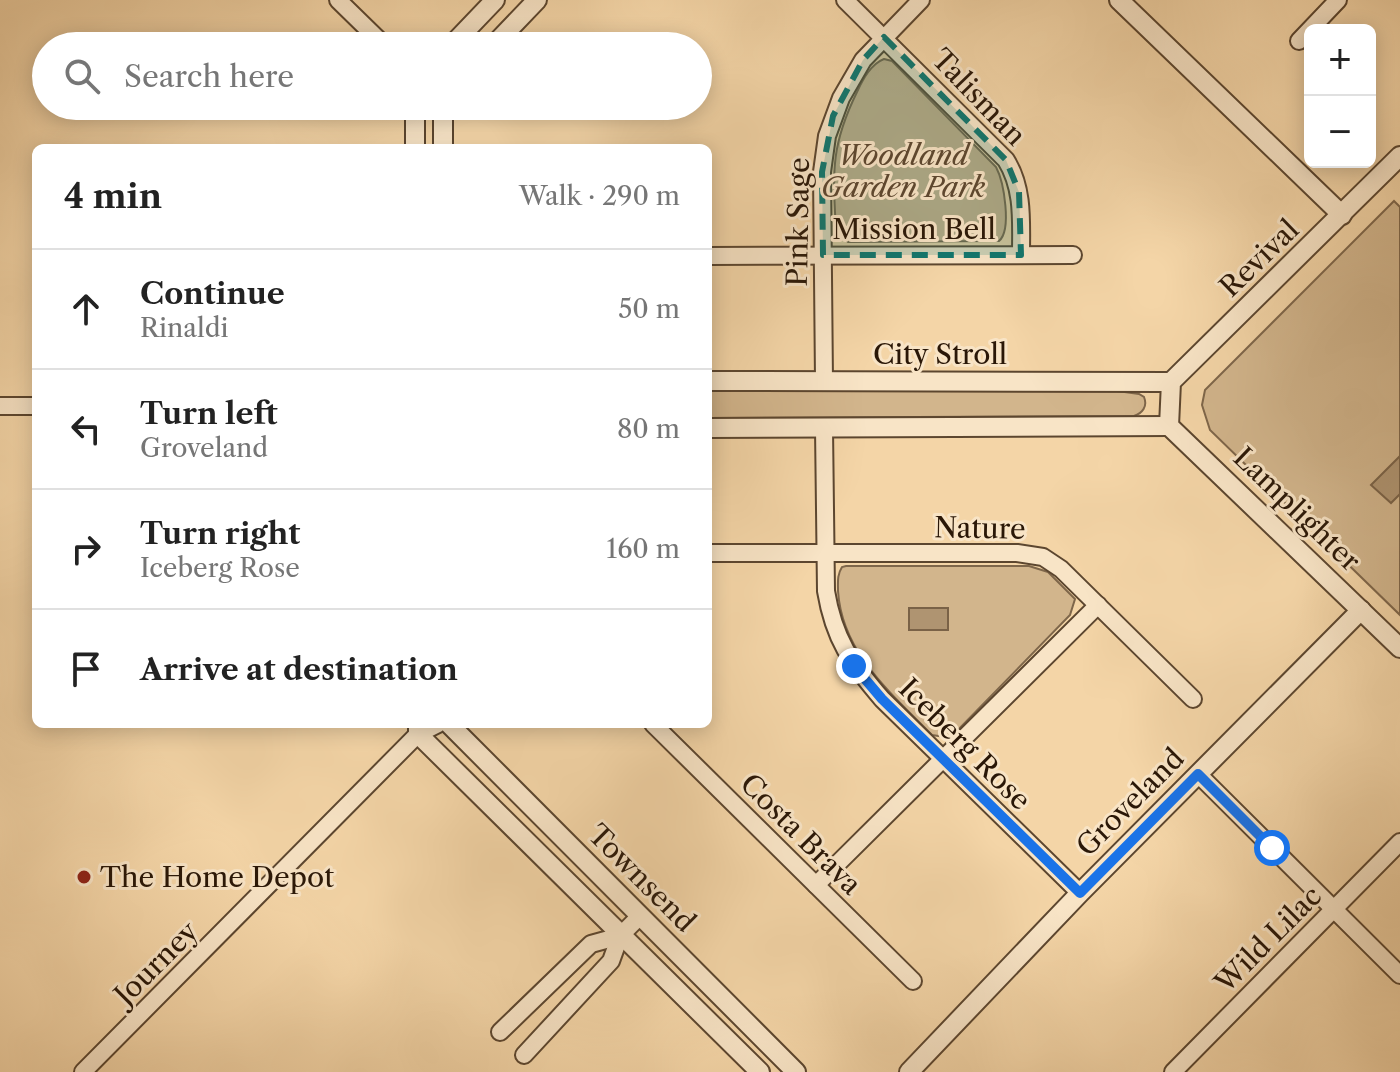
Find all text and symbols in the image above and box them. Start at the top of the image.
map controls [1304,24,1376,168]
button: + [1304,24,1376,96]
search box [32,32,712,120]
street label: Talisman [925,42,1033,152]
icon: search [60,54,104,98]
text: Search here [124,58,294,95]
button: − [1304,96,1376,168]
park label: Woodland Garden Park [821,138,986,204]
street label: Pink Sage [780,157,816,287]
text: 4 min [64,175,162,217]
text: Walk · 290 m [519,180,680,212]
street label: Mission Bell [832,212,996,246]
street label: Revival [1213,212,1305,304]
text: Continue [140,275,285,312]
icon: ahead [64,287,108,331]
text: 50 m [618,293,680,325]
text: Rinaldi [140,312,228,344]
street label: City Stroll [873,337,1007,371]
text: Turn left [140,395,277,432]
icon: left [64,407,108,451]
text: 80 m [617,413,680,445]
text: Groveland [140,432,268,464]
street label: Lamplighter [1227,440,1368,578]
street label: Nature [934,510,1026,546]
text: Turn right [140,515,300,552]
icon: right [64,527,108,571]
text: 160 m [606,533,680,565]
text: Iceberg Rose [140,552,300,584]
icon: arrive [64,647,108,691]
route end [836,648,872,684]
text: Arrive at destination [140,651,458,688]
street label: Iceberg Rose [892,671,1038,817]
street label: Groveland [1069,741,1191,863]
street label: Costa Brava [734,767,869,902]
street label: Townsend [581,817,703,939]
route start [1254,830,1290,866]
place label: The Home Depot [100,860,334,894]
marker: The Home Depot [75,868,93,886]
street label: Wild Lilac [1207,879,1328,1000]
street label: Journey [104,914,205,1015]

